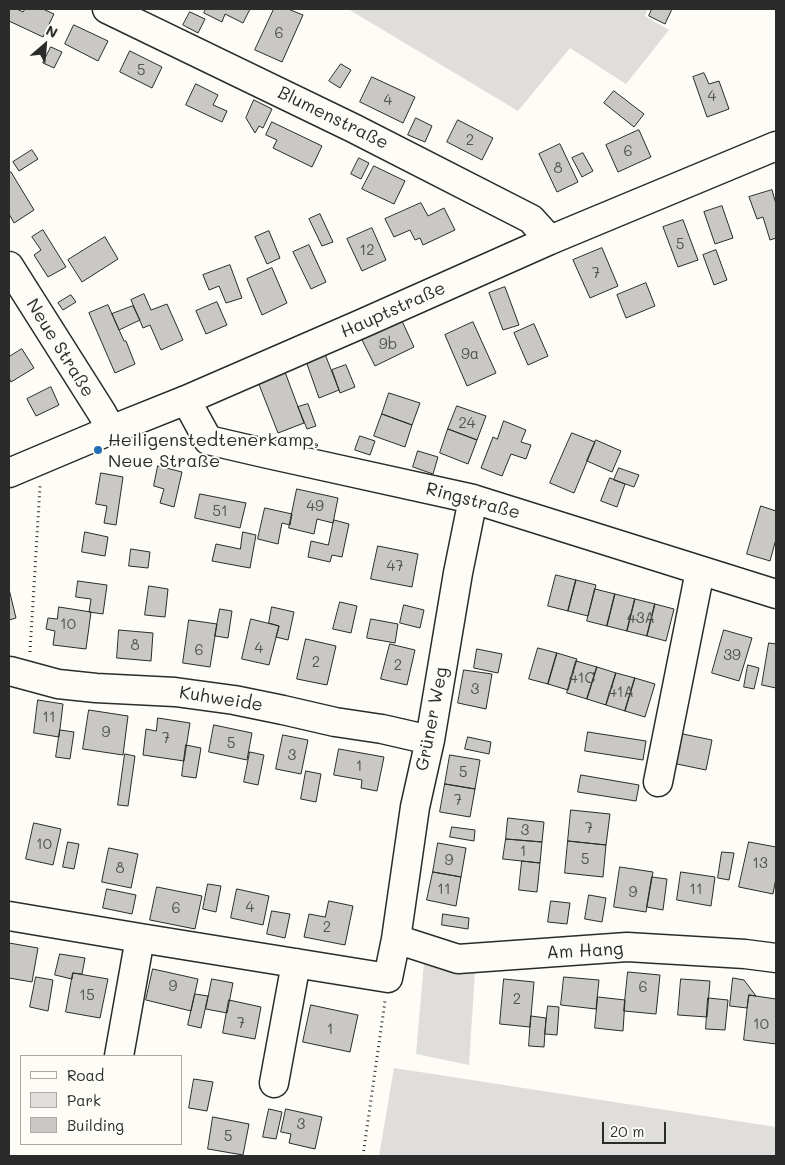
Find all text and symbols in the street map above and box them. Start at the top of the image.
north arrow [20,20,70,70]
text: N [43,20,61,42]
house number: 6 [274,24,284,42]
house number: 5 [137,61,145,79]
street label: Blumenstraße [274,82,392,154]
house number: 4 [708,87,716,105]
house number: 4 [384,91,392,109]
house number: 2 [466,131,474,149]
house number: 6 [623,142,633,160]
house number: 8 [553,159,563,177]
house number: 5 [676,235,684,253]
house number: 12 [359,241,375,259]
house number: 7 [592,264,600,282]
street label: Hauptstraße [337,277,449,343]
street label: Neue Straße [21,295,99,401]
house number: 9b [379,335,397,353]
house number: 9a [461,345,479,363]
house number: 24 [458,414,476,432]
place label: Heiligenstedtenerkamp, Neue Straße [108,429,319,472]
marker: Heiligenstedtenerkamp, Neue Straße [92,444,104,456]
street label: Ringstraße [423,478,523,524]
house number: 49 [306,497,324,515]
house number: 51 [212,502,228,520]
house number: 47 [386,557,404,575]
house number: 43A [627,609,655,627]
house number: 10 [60,615,76,633]
house number: 8 [130,636,140,654]
house number: 4 [255,639,263,657]
house number: 6 [194,641,204,659]
house number: 39 [723,646,741,664]
house number: 2 [312,653,320,671]
house number: 2 [394,656,402,674]
street label: Grüner Weg [411,665,453,773]
house number: 41C [569,669,595,687]
house number: 3 [471,680,479,698]
street label: Kuhweide [178,682,264,716]
house number: 41A [608,683,634,701]
house number: 11 [42,708,56,726]
house number: 9 [102,723,110,741]
house number: 7 [162,729,170,747]
house number: 5 [227,734,235,752]
house number: 3 [288,746,296,764]
house number: 1 [356,757,362,775]
house number: 5 [459,763,467,781]
house number: 7 [454,791,462,809]
house number: 7 [585,819,593,837]
house number: 3 [521,821,529,839]
house number: 10 [36,835,52,853]
house number: 1 [520,842,526,860]
house number: 5 [581,850,589,868]
house number: 9 [445,851,453,869]
house number: 13 [752,854,768,872]
house number: 8 [115,859,125,877]
house number: 11 [437,880,451,898]
house number: 11 [689,880,703,898]
house number: 9 [629,883,637,901]
house number: 4 [246,898,254,916]
house number: 6 [171,899,181,917]
house number: 2 [323,918,331,936]
street label: Am Hang [546,938,624,964]
house number: 9 [169,977,177,995]
house number: 6 [638,978,648,996]
house number: 15 [79,986,95,1004]
house number: 2 [513,990,521,1008]
house number: 7 [237,1014,245,1032]
house number: 10 [753,1015,769,1033]
house number: 1 [327,1020,333,1038]
legend [20,1055,182,1145]
text: Road [67,1065,104,1085]
text: Park [67,1090,101,1110]
scale bar [605,1112,669,1144]
text: Building [67,1115,124,1135]
house number: 3 [297,1115,305,1133]
text: 20 m [610,1121,644,1141]
house number: 5 [224,1127,232,1145]

